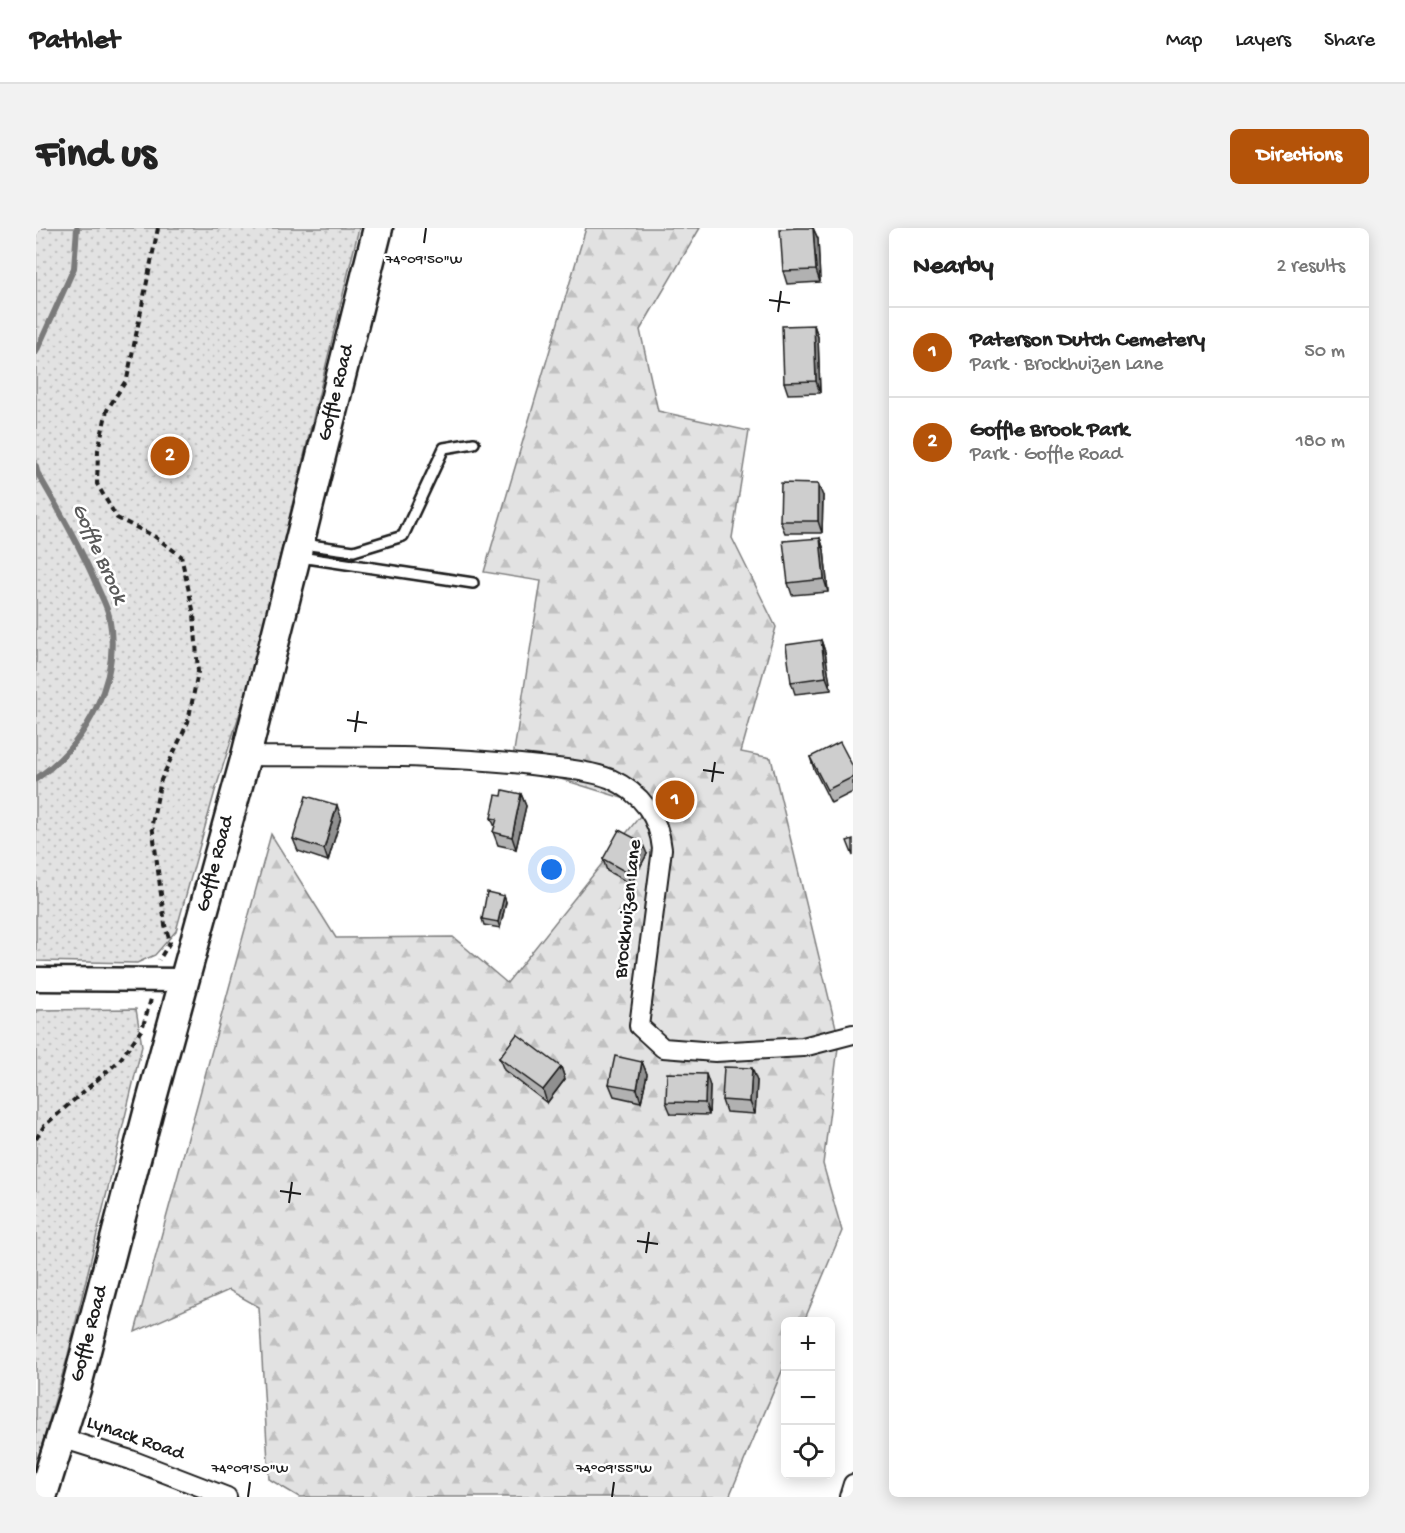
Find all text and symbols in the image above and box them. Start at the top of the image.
text: Pathlet [30,25,120,58]
text: Map [1166,29,1202,54]
text: Layers [1235,29,1291,54]
text: Share [1324,29,1375,54]
button: Directions [1230,129,1369,184]
text: Find us [36,132,156,181]
text: 74°09'50"W [385,251,463,269]
text: Nearby [913,252,994,283]
text: 2 results [1276,256,1345,279]
text: Paterson Dutch Cemetery [970,328,1205,354]
street label: Goffle Road [314,340,361,444]
text: 1 [928,341,937,364]
text: 50 m [1304,341,1345,364]
text: Park · Brockhuizen Lane [970,354,1163,377]
text: Goffle Brook Park [970,418,1129,444]
text: 2 [928,431,937,454]
text: 180 m [1296,431,1345,454]
pin: 2 [150,434,190,478]
text: Park · Goffle Road [970,444,1122,467]
water label: Goffle Brook [65,500,132,610]
pin: 1 [656,778,694,822]
street label: Goffle Road [192,811,240,914]
street label: Brockhuizen Lane [610,838,648,981]
your location [537,855,566,884]
street label: Goffle Road [66,1281,114,1384]
map controls [781,1317,835,1479]
button: + [781,1317,835,1371]
button: − [781,1371,835,1425]
street label: Lynack Road [83,1412,189,1467]
button: locate [781,1425,835,1479]
text: 74°09'50"W [211,1460,289,1478]
text: 74°09'55"W [575,1460,652,1478]

